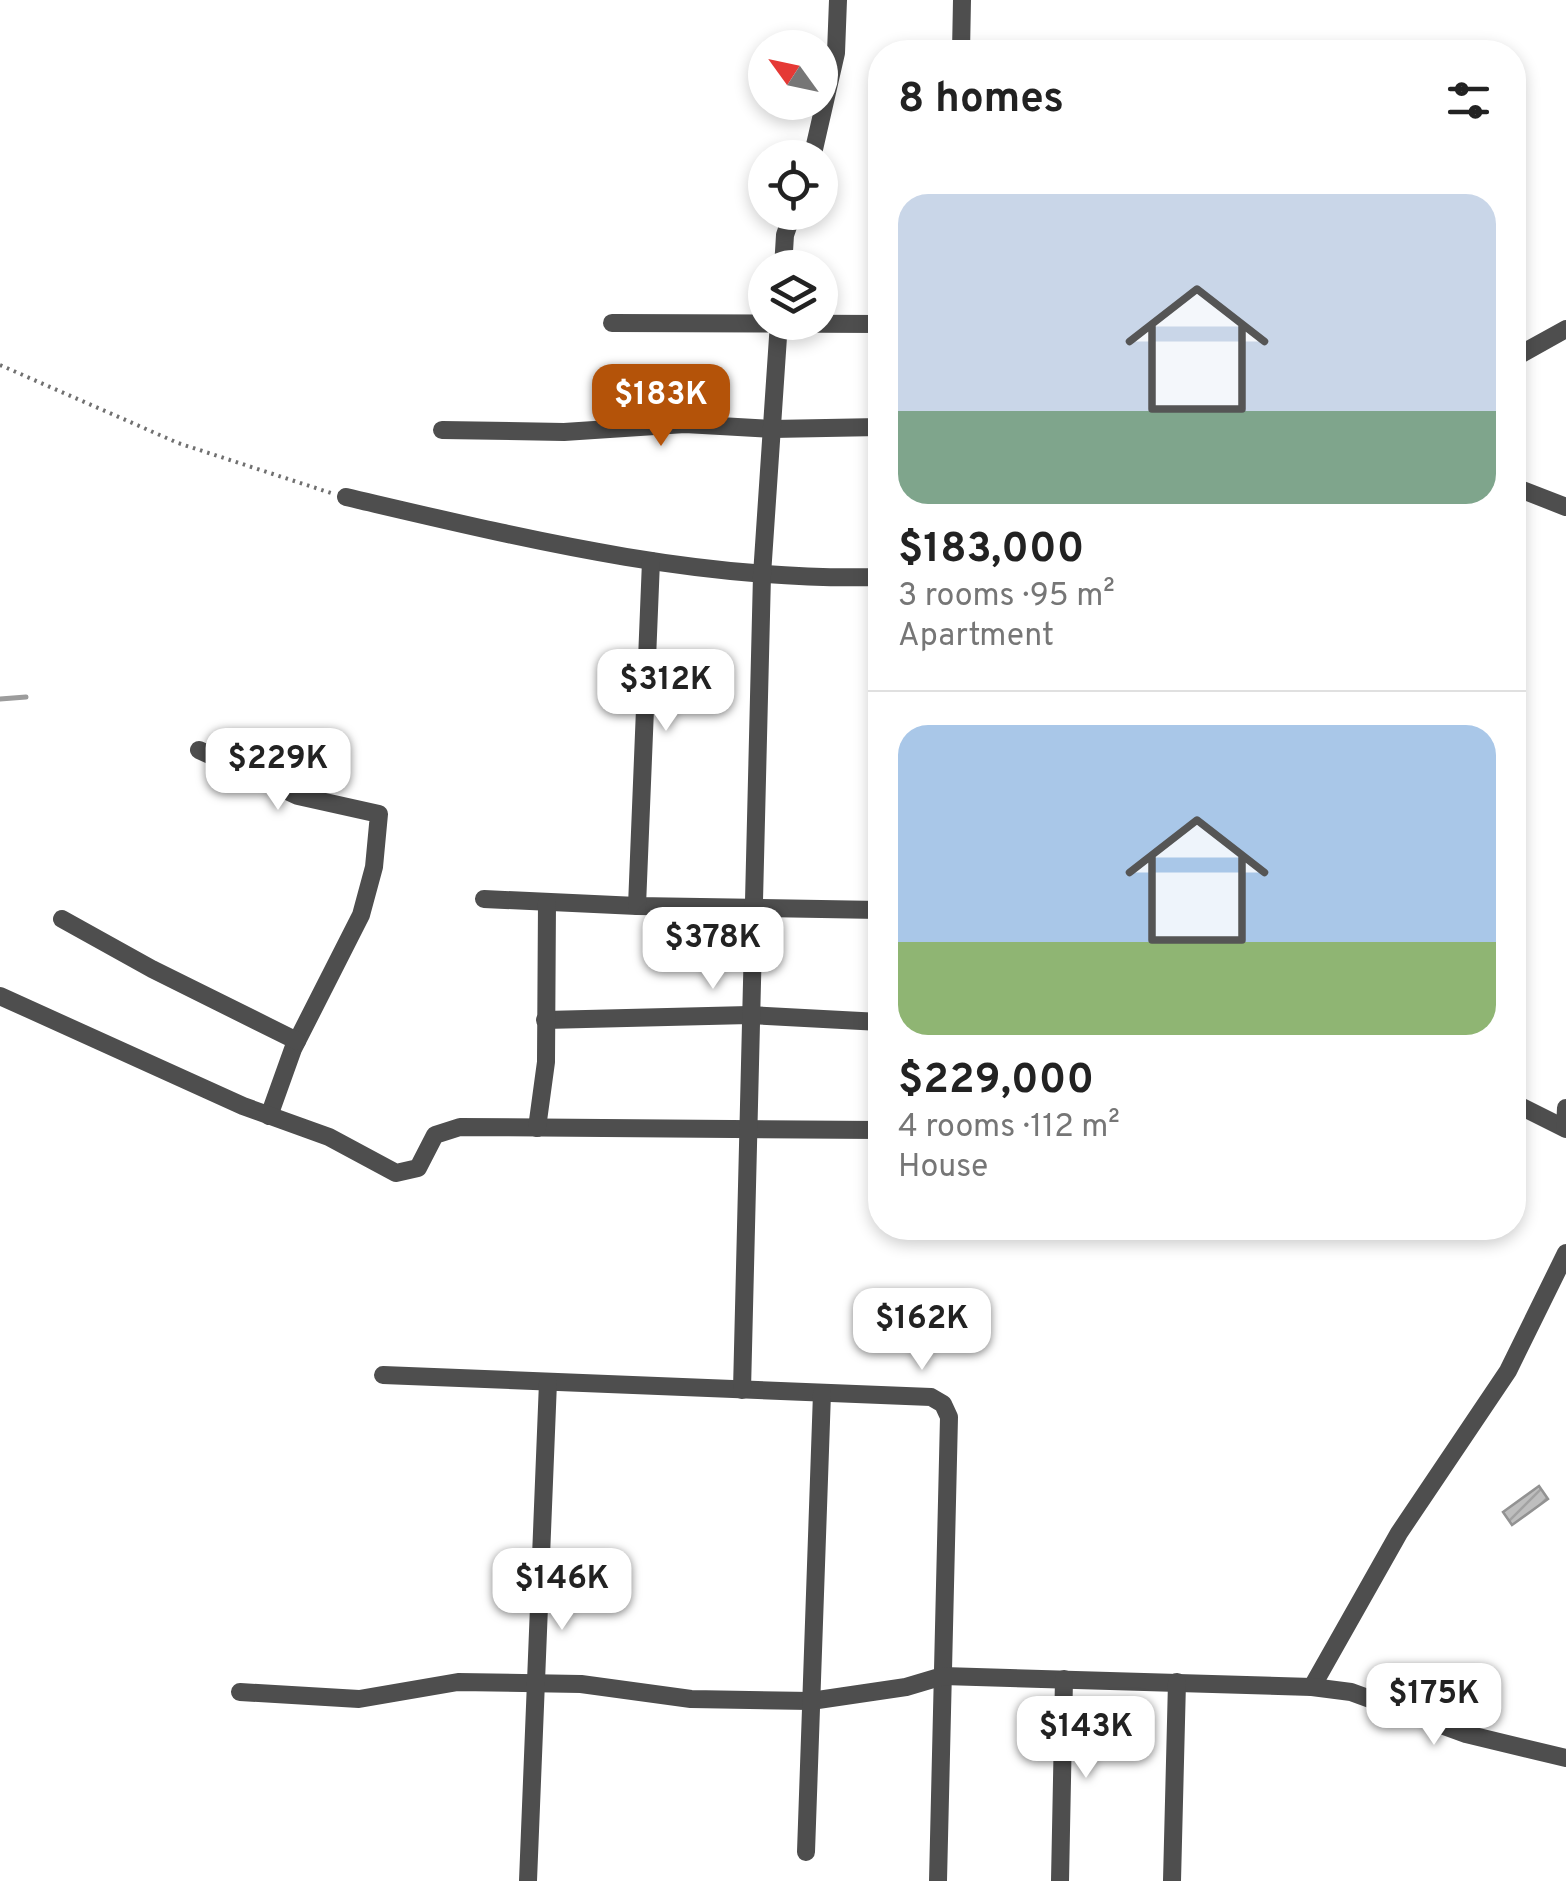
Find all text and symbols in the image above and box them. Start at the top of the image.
north arrow [748,30,838,120]
map controls [748,30,838,340]
icon: filters [1441,73,1496,128]
text: 8 homes [898,74,1064,127]
button: locate [748,140,838,230]
button: layers [748,250,838,340]
icon: home [1107,259,1287,439]
pin: $183K [591,364,731,449]
text: $183K [614,376,708,416]
text: $183,000 [898,524,1084,577]
text: 3 rooms · 95 m² [898,577,1115,617]
text: Apartment [898,617,1054,657]
pin: $312K [596,649,736,734]
text: $312K [619,661,713,701]
pin: $229K [208,728,348,813]
text: $229K [228,740,328,780]
icon: home [1107,790,1287,970]
pin: $378K [643,907,783,992]
text: $378K [665,919,761,959]
text: $229,000 [898,1055,1094,1108]
text: 4 rooms · 112 m² [898,1108,1120,1148]
text: House [898,1148,988,1188]
pin: $162K [852,1288,992,1373]
text: $162K [875,1300,969,1340]
pin: $146K [492,1548,632,1633]
text: $146K [514,1560,610,1600]
pin: $175K [1364,1663,1504,1748]
text: $175K [1388,1675,1480,1715]
pin: $143K [1016,1696,1156,1781]
text: $143K [1039,1708,1133,1748]

